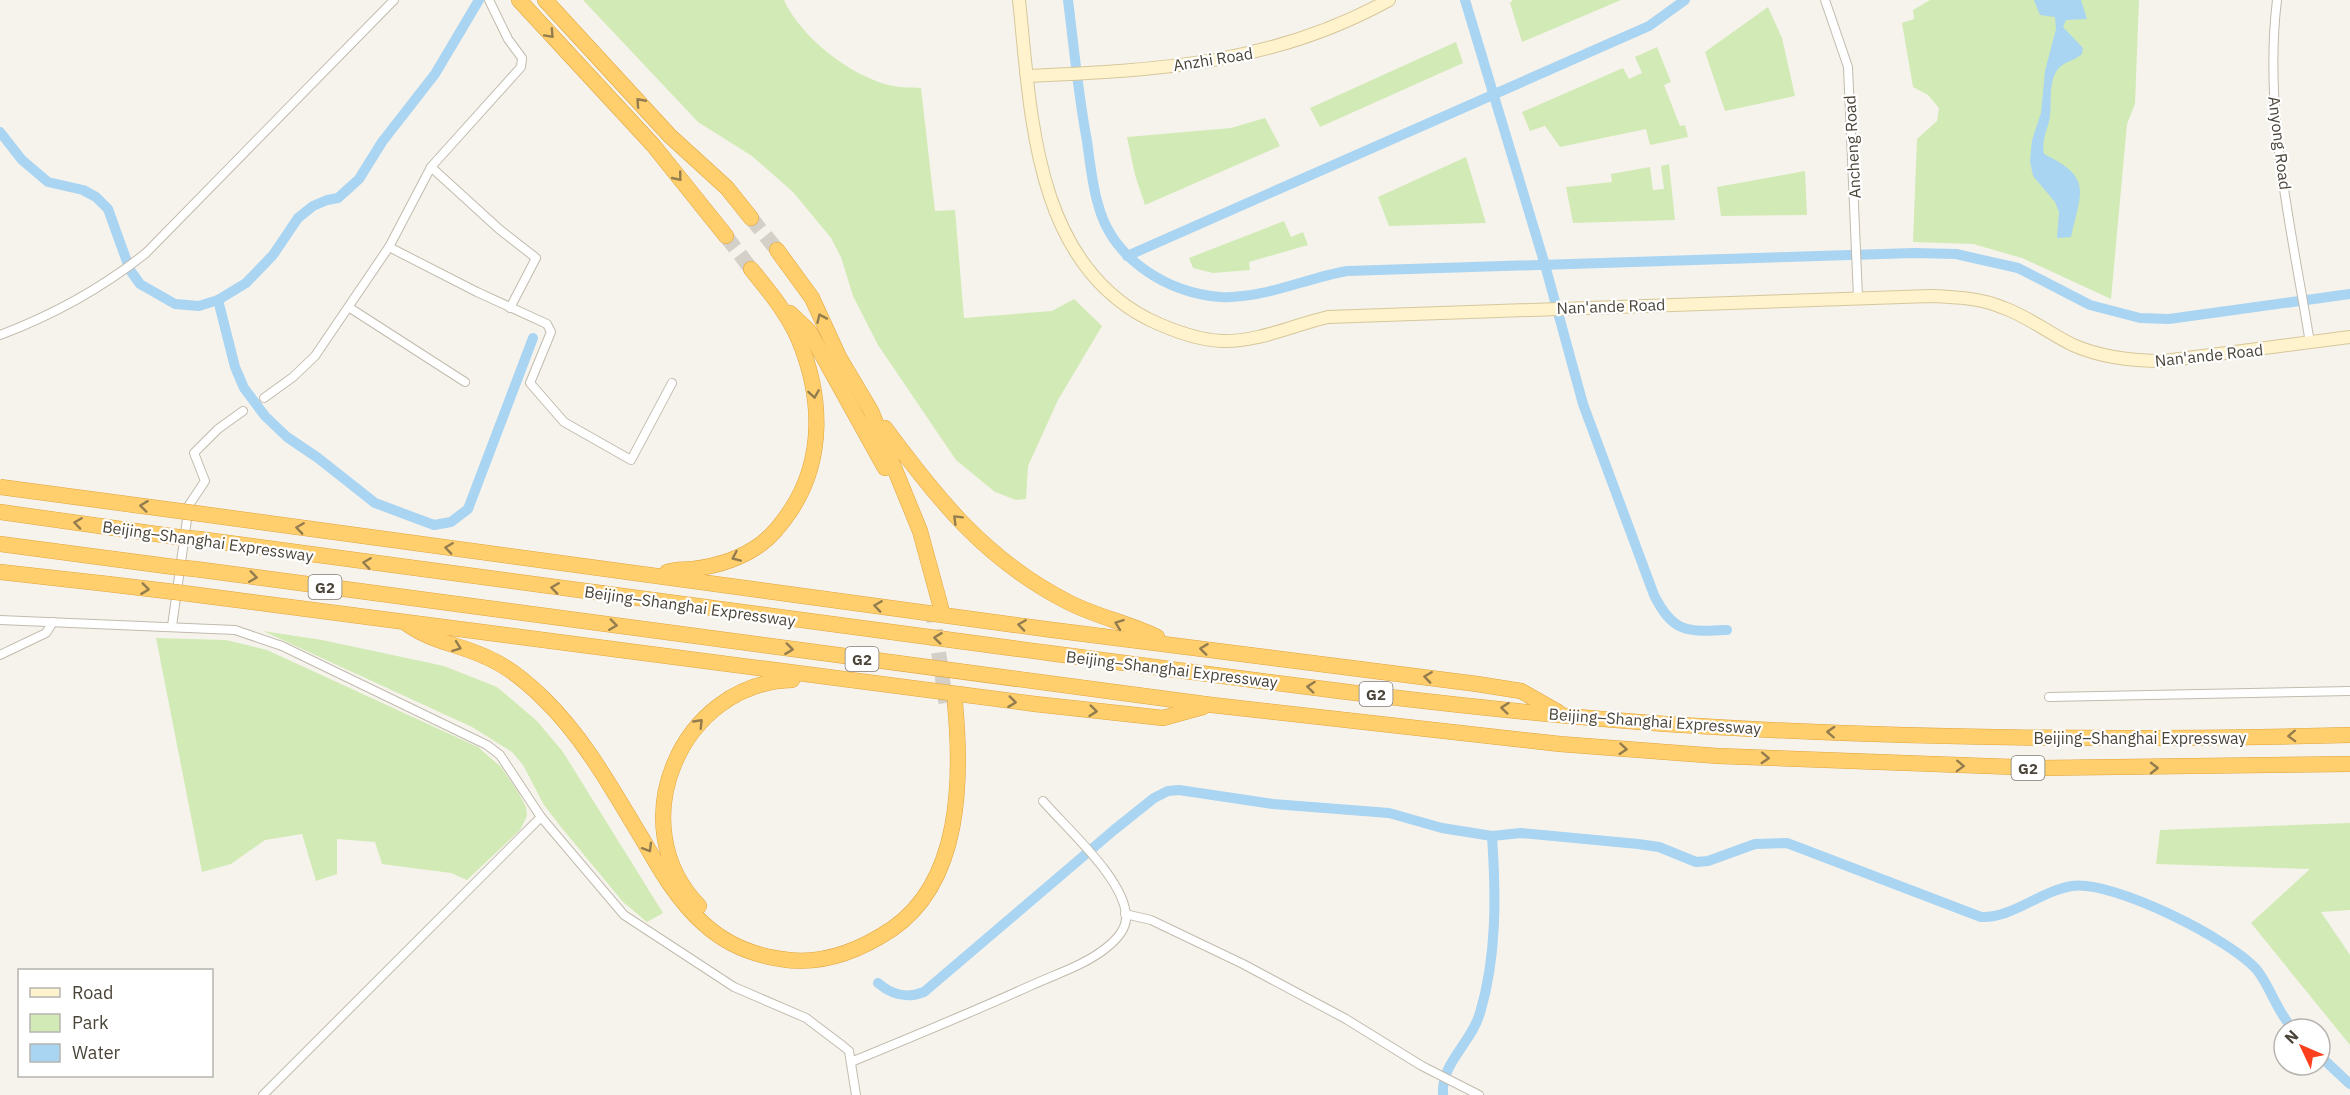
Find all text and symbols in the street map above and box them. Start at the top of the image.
one-way arrow [543,27,554,37]
street label: Anzhi Road [1172,43,1254,75]
street label: Ancheng Road [1839,95,1865,199]
street label: Anyong Road [2264,95,2296,191]
one-way arrow [636,98,647,109]
one-way arrow [671,170,682,181]
street label: Nan'ande Road [1556,294,1666,318]
one-way arrow [816,313,828,324]
street label: Nan'ande Road [2154,339,2264,371]
one-way arrow [808,389,820,398]
one-way arrow [140,501,149,513]
one-way arrow [953,515,964,526]
street label: Beijing–Shanghai Expressway [101,516,315,566]
one-way arrow [74,517,83,530]
one-way arrow [295,522,304,534]
one-way arrow [444,543,453,555]
one-way arrow [732,549,743,561]
one-way arrow [363,557,372,569]
one-way arrow [248,571,257,583]
road number: G2 [308,575,342,599]
street label: Beijing–Shanghai Expressway [583,581,797,631]
one-way arrow [141,582,150,595]
one-way arrow [551,582,560,594]
one-way arrow [874,600,883,613]
one-way arrow [1114,618,1125,631]
one-way arrow [609,619,618,631]
one-way arrow [1017,620,1026,632]
one-way arrow [933,633,942,645]
one-way arrow [451,639,462,652]
one-way arrow [784,642,793,655]
one-way arrow [1200,643,1209,656]
street label: Beijing–Shanghai Expressway [1065,646,1279,692]
road number: G2 [846,647,878,671]
one-way arrow [1424,671,1433,684]
one-way arrow [1307,681,1316,693]
road number: G2 [1360,682,1392,706]
one-way arrow [1008,695,1017,708]
one-way arrow [1501,702,1510,715]
one-way arrow [1089,704,1098,717]
street label: Beijing–Shanghai Expressway [1548,704,1762,738]
one-way arrow [691,719,702,730]
one-way arrow [1826,726,1835,739]
street label: Beijing–Shanghai Expressway [2034,728,2246,748]
one-way arrow [2287,730,2296,742]
one-way arrow [1619,742,1628,755]
one-way arrow [1760,752,1769,765]
road number: G2 [2012,756,2044,780]
one-way arrow [1955,760,1964,772]
one-way arrow [2150,762,2159,774]
one-way arrow [640,842,652,853]
legend [18,969,213,1077]
text: Road [72,981,113,1004]
text: Park [72,1011,109,1034]
north arrow [2272,1017,2332,1077]
text: N [2280,1025,2302,1048]
text: Water [72,1041,121,1064]

